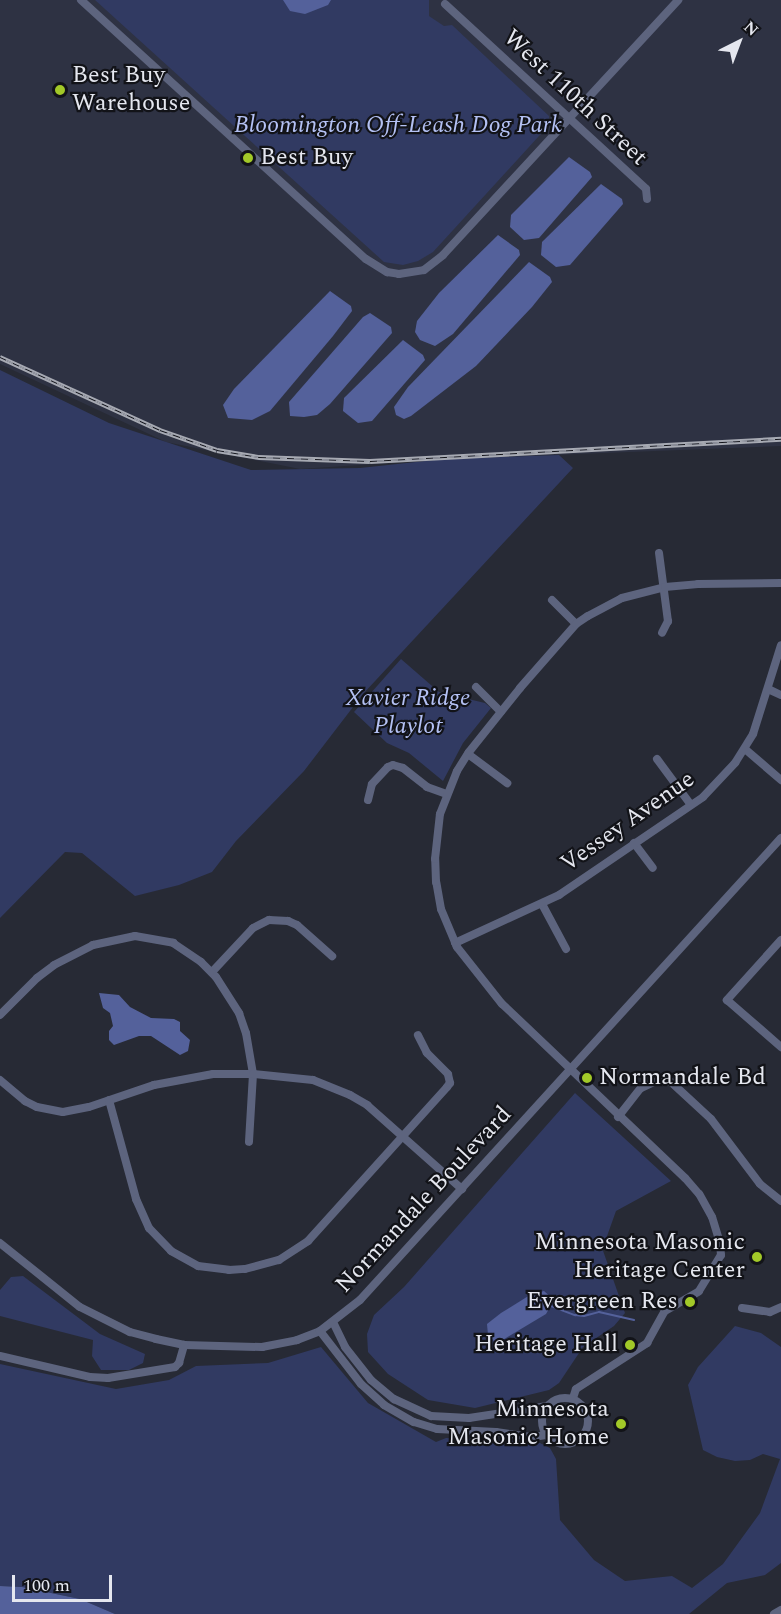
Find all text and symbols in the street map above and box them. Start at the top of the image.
north arrow [709,12,769,72]
text: N [738,15,764,42]
street label: West 110th Street [497,24,653,172]
place label: Best Buy Warehouse [72,62,190,118]
marker: Best Buy Warehouse [53,83,67,97]
park label: Bloomington Off-Leash Dog Park [234,112,562,140]
place label: Best Buy [260,144,353,172]
marker: Best Buy [241,151,255,165]
park label: Xavier Ridge Playlot [346,685,470,741]
street label: Vessey Avenue [555,765,701,879]
place label: Normandale Bd [599,1064,766,1092]
marker: Normandale Bd [580,1071,594,1085]
street label: Normandale Boulevard [330,1101,518,1299]
place label: Minnesota Masonic Heritage Center [534,1229,745,1285]
marker: Minnesota Masonic Heritage Center [750,1250,764,1264]
place label: Evergreen Res [526,1288,678,1316]
marker: Evergreen Res [683,1295,697,1309]
place label: Heritage Hall [474,1331,618,1359]
marker: Heritage Hall [623,1338,637,1352]
place label: Minnesota Masonic Home [447,1396,609,1452]
marker: Minnesota Masonic Home [614,1417,628,1431]
scale bar [15,1563,116,1601]
text: 100 m [23,1572,70,1599]

